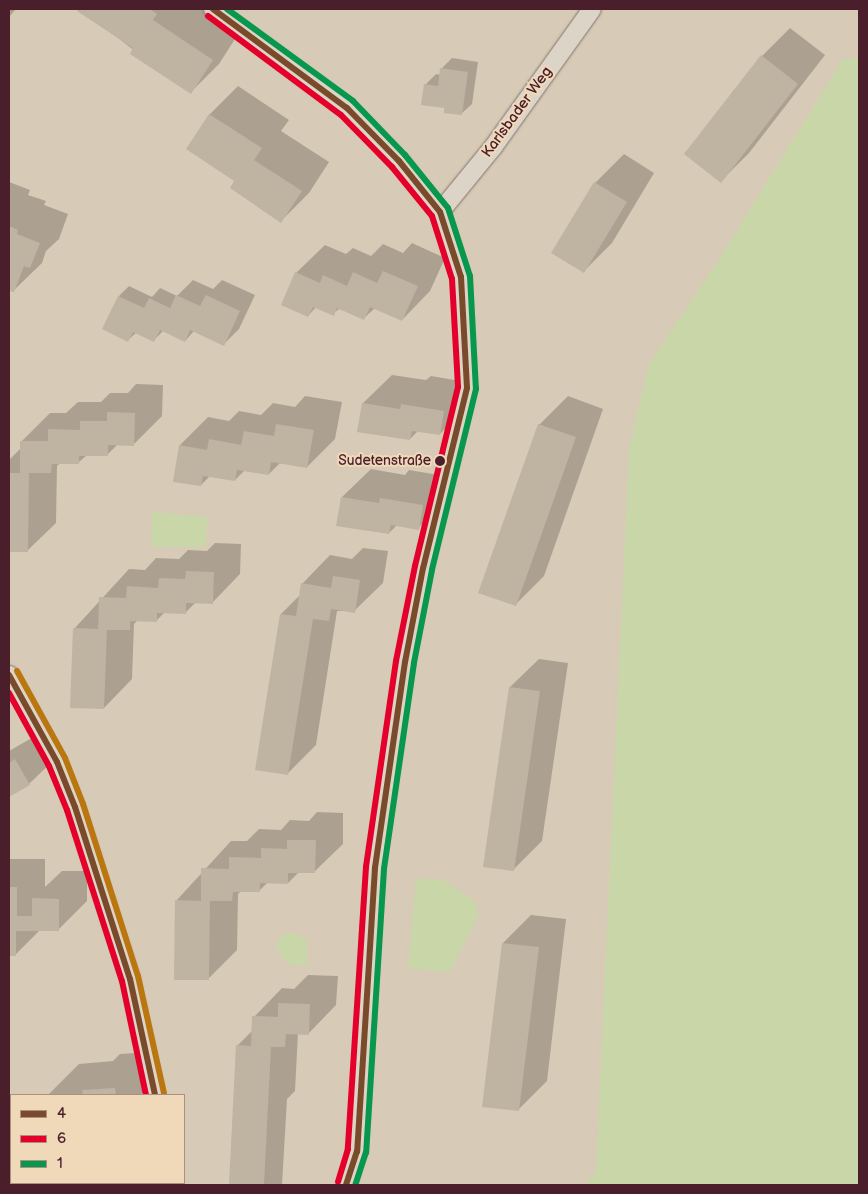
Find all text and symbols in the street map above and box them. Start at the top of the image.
street label: Karlsbader Weg [478,63,556,161]
place label: Sudetenstraße [338,453,431,469]
marker: Sudetenstraße [435,456,445,466]
legend [10,1094,185,1184]
text: 4 [57,1104,66,1123]
text: 6 [57,1129,66,1148]
text: 1 [57,1154,63,1173]

